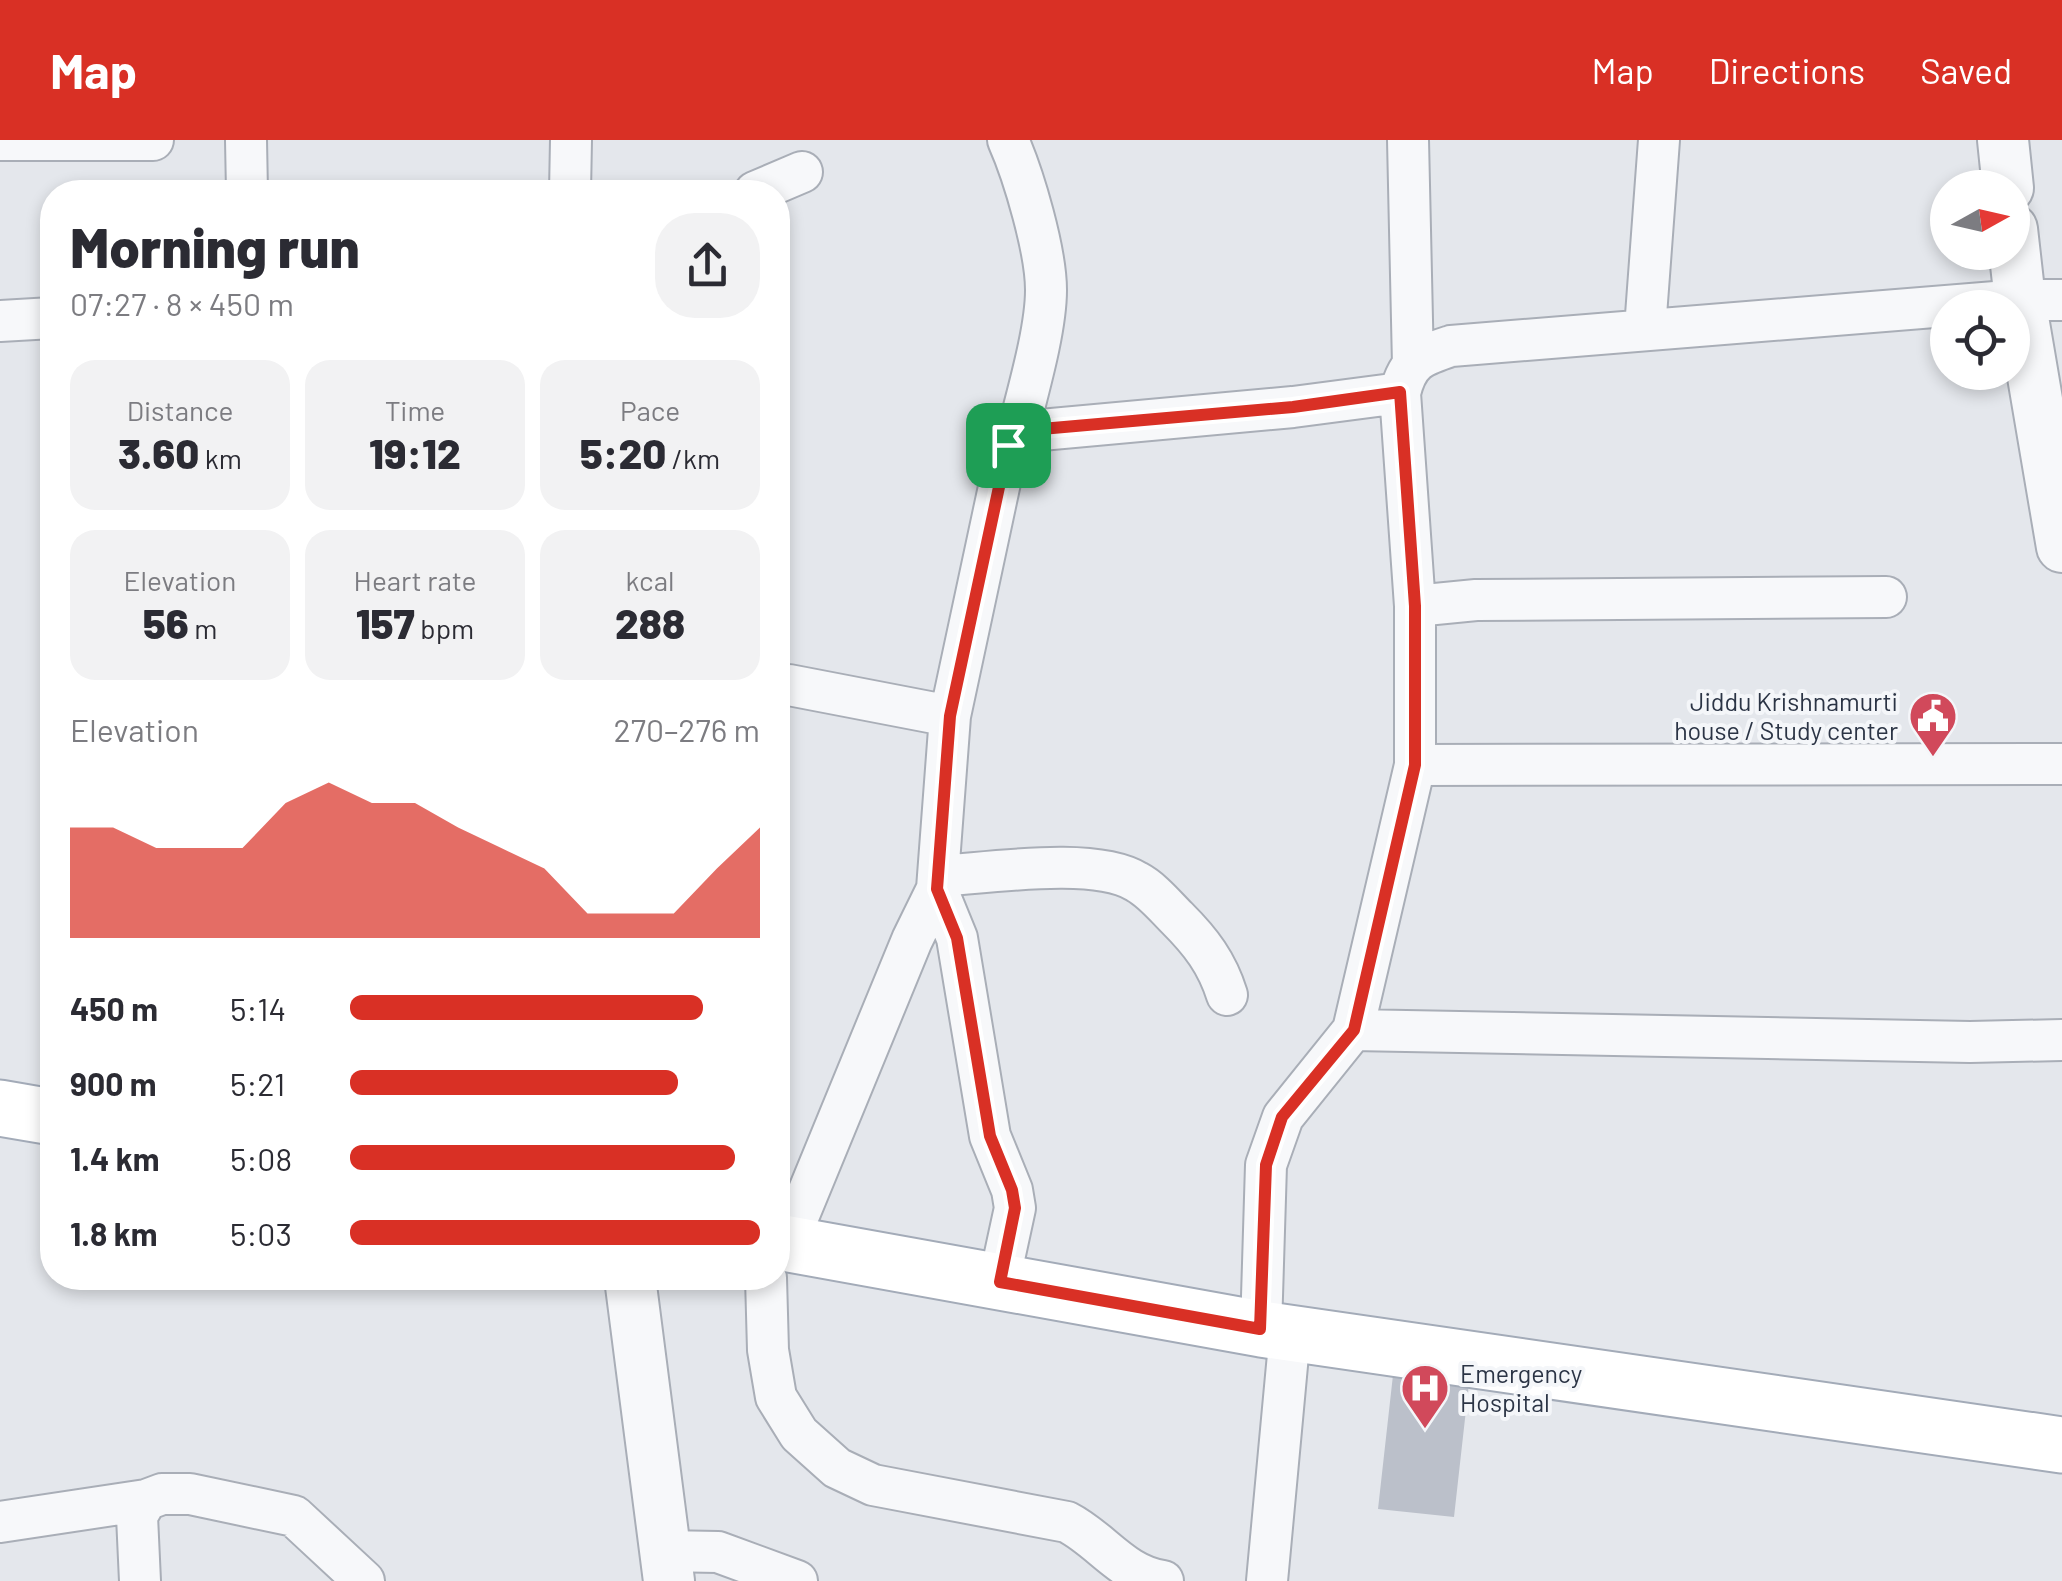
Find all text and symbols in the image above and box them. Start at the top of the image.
text: Map [50,41,137,99]
text: Map [1592,49,1654,91]
text: Directions [1709,49,1865,91]
text: Saved [1920,49,2012,91]
north arrow [1930,170,2030,270]
map controls [1930,170,2030,390]
text: Morning run [70,213,360,279]
button: share [655,213,760,318]
text: 07:27 · 8 × 450 m [70,284,294,322]
button: locate [1930,290,2030,390]
text: Distance [127,393,233,427]
text: Time [385,393,445,427]
text: Pace [620,393,680,427]
pin [966,403,1051,488]
icon: arrive [981,418,1036,473]
text: 3.60 [118,427,199,477]
text: 19:12 [369,427,461,477]
text: 5:20 [580,427,666,477]
text: km [199,441,242,475]
text: /km [666,441,720,475]
text: Elevation [124,563,236,597]
text: Heart rate [354,563,476,597]
text: kcal [626,563,674,597]
text: 56 [143,597,189,647]
text: 157 [356,597,415,647]
text: 288 [615,597,685,647]
text: m [189,611,217,645]
text: bpm [415,611,474,645]
place label: Jiddu Krishnamurti house / Study center [1674,686,1898,745]
public building icon: Jiddu Krishnamurti house / Study center [1907,690,1959,758]
text: Elevation [70,710,199,748]
text: 270–276 m [614,710,760,748]
text: 450 m [70,989,158,1027]
text: 5:14 [230,989,286,1027]
text: 900 m [70,1064,157,1102]
text: 5:21 [230,1064,285,1102]
text: 1.4 km [70,1139,160,1177]
text: 5:08 [230,1139,292,1177]
text: 1.8 km [70,1214,157,1252]
text: 5:03 [230,1214,292,1252]
place label: Emergency Hospital [1460,1358,1582,1417]
hospital icon: Emergency Hospital [1399,1362,1451,1430]

